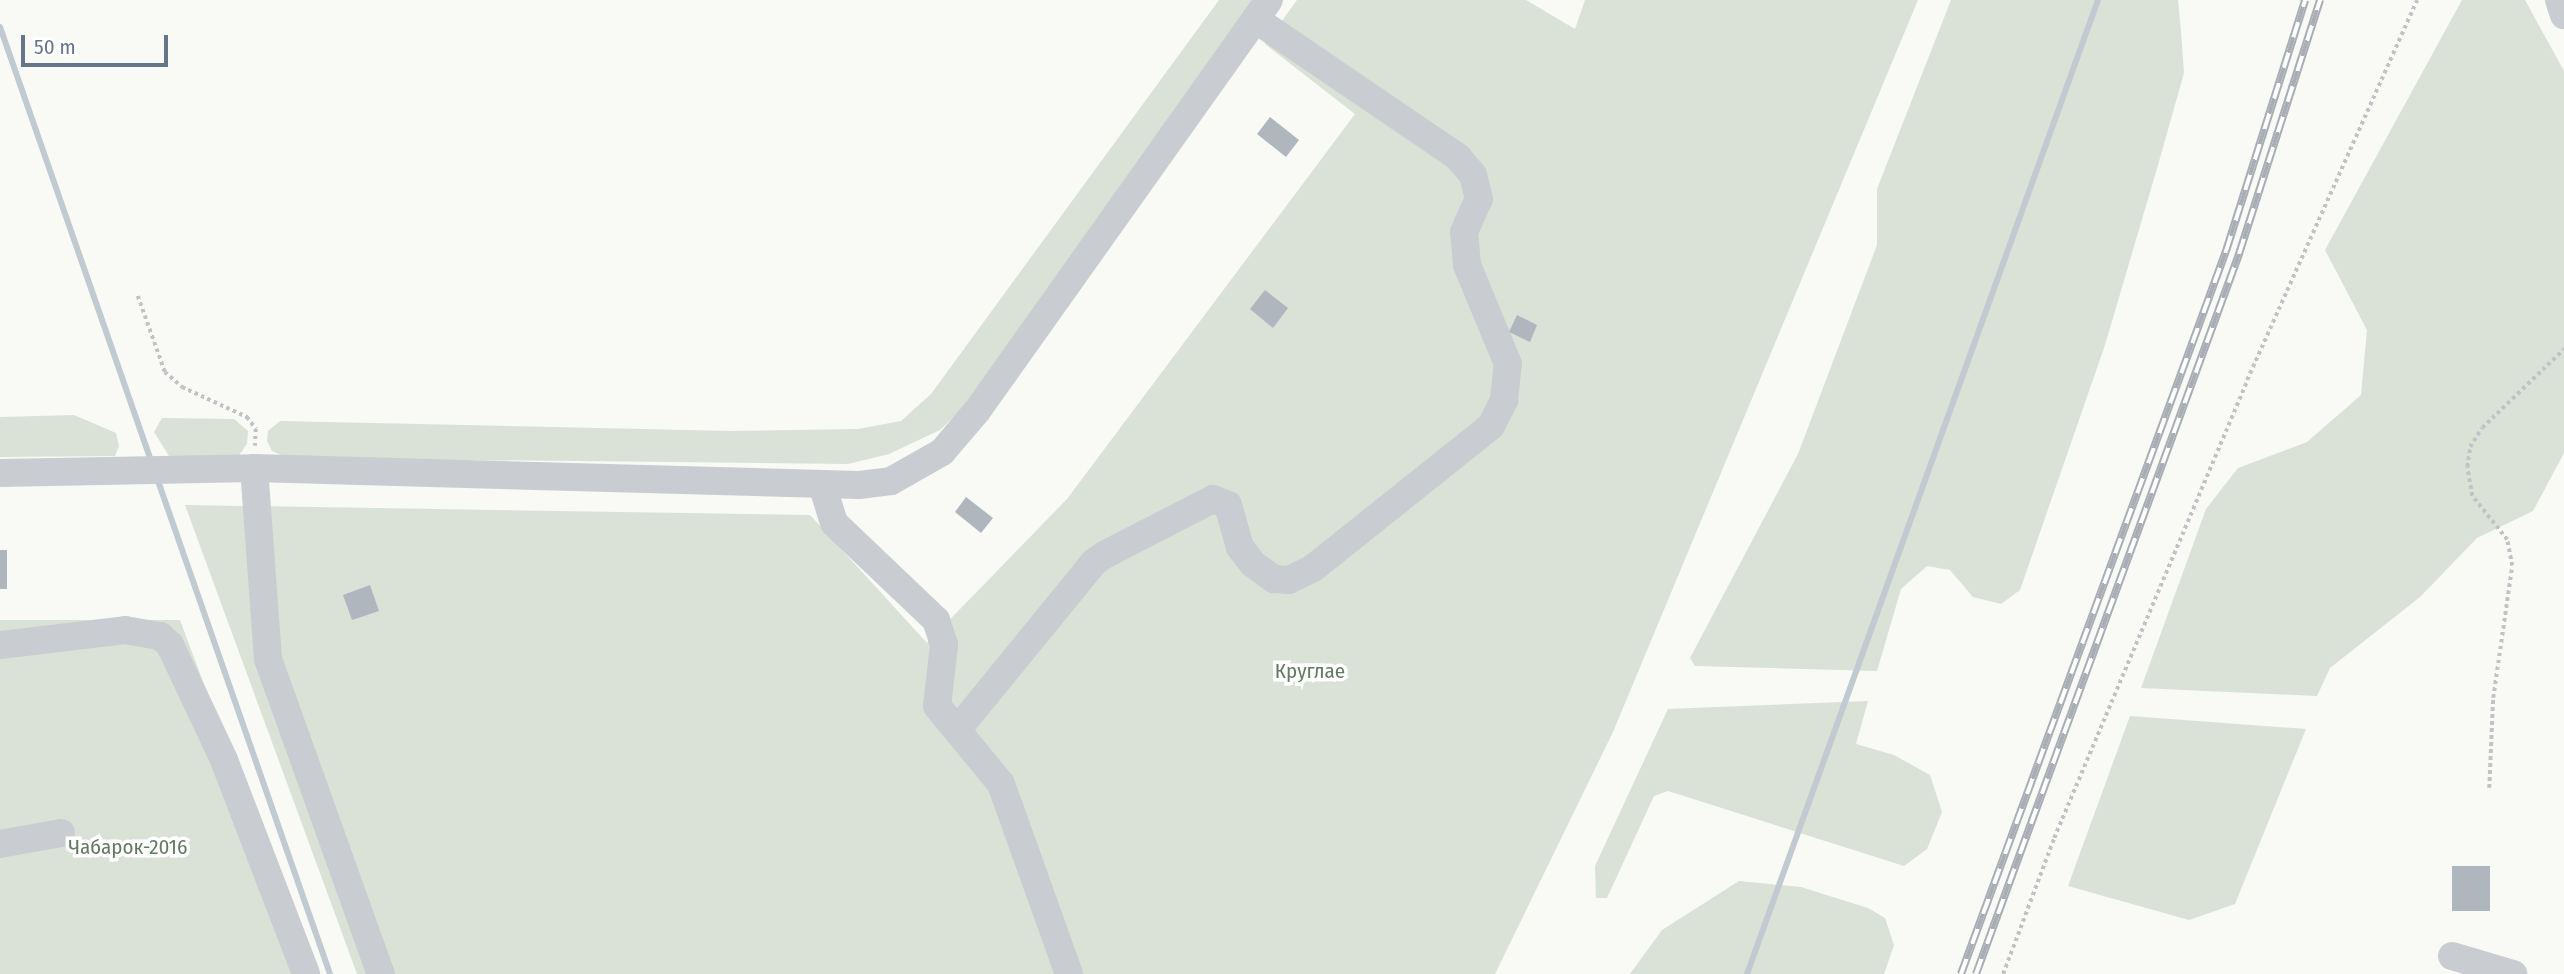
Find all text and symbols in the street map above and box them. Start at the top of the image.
scale bar [24,21,172,65]
text: 50 m [34,34,76,60]
park label: Круглае [1275,658,1345,684]
park label: Чабарок-2016 [69,834,187,860]

